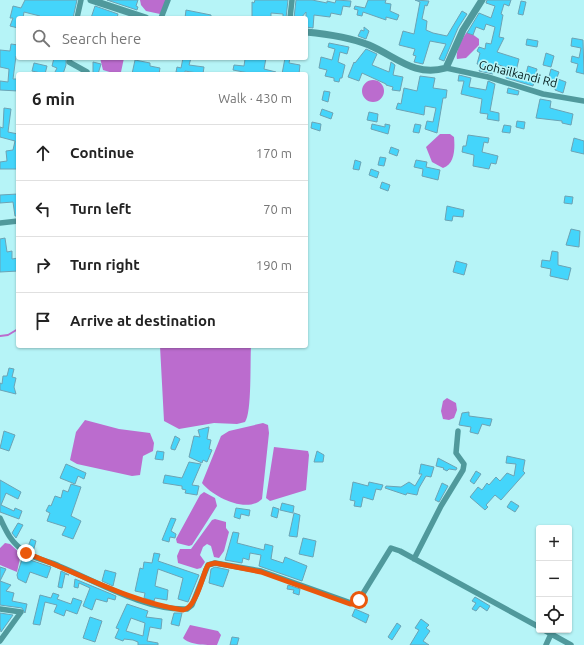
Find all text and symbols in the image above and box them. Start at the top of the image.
search box [16,16,308,60]
icon: search [30,27,52,49]
text: Search here [62,30,141,47]
street label: Gohailkandi Rd [478,57,559,90]
text: 6 min [32,89,75,108]
text: Walk · 430 m [218,91,292,105]
icon: ahead [32,142,54,164]
text: Continue [70,144,134,161]
text: 170 m [256,146,292,160]
icon: left [32,198,54,220]
text: Turn left [70,200,131,217]
text: 70 m [263,202,292,216]
icon: right [32,254,54,276]
text: Turn right [70,256,140,273]
text: 190 m [256,258,292,272]
icon: arrive [32,310,54,332]
text: Arrive at destination [70,312,216,329]
map controls [536,525,572,633]
button: + [536,525,572,561]
route end [17,544,35,562]
button: − [536,561,572,597]
route start [350,591,368,609]
button: locate [536,597,572,633]

